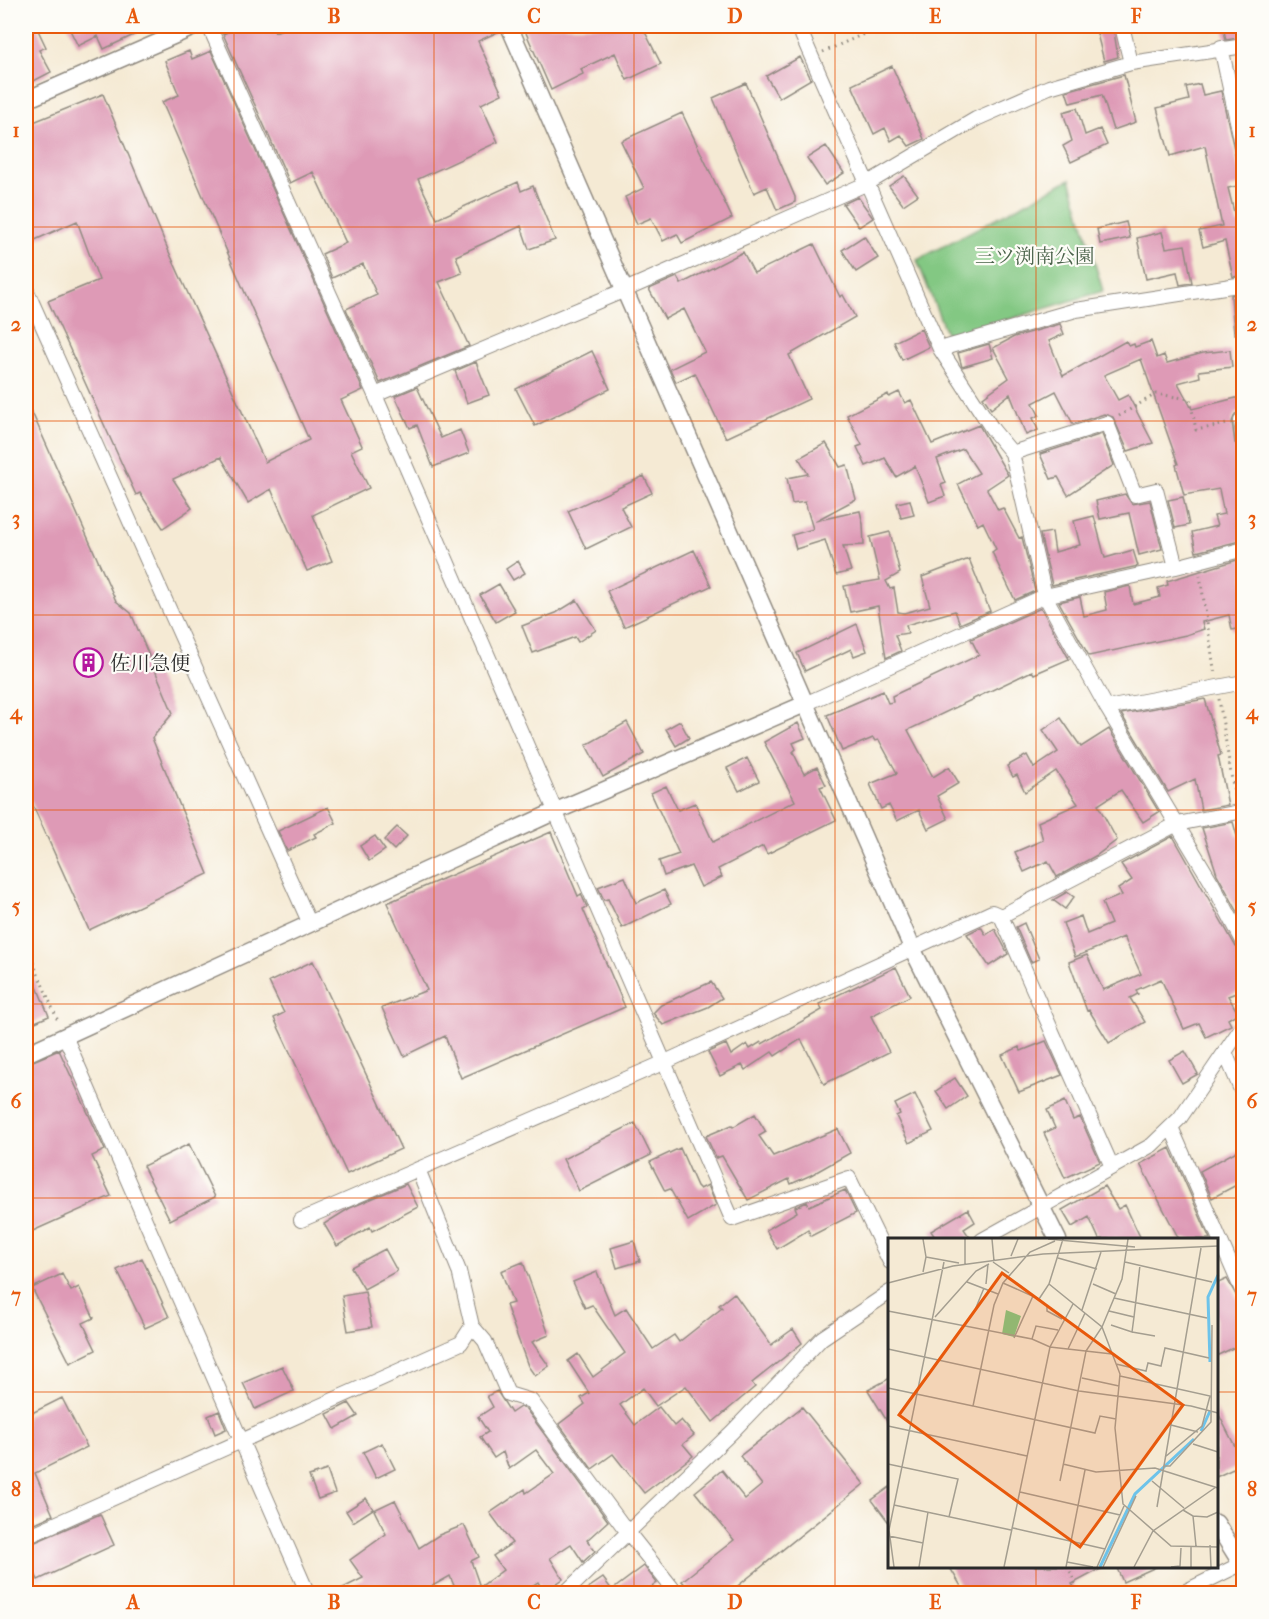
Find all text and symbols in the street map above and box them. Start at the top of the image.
text: A [125,5,141,28]
text: B [327,5,341,28]
text: C [527,5,541,28]
text: D [727,5,743,28]
text: E [929,5,941,28]
text: F [1130,5,1142,28]
text: 1 [12,119,20,142]
text: 1 [1248,119,1256,142]
park label: 三ツ渕南公園 [975,245,1095,268]
text: 2 [11,313,21,336]
text: 2 [1247,313,1257,336]
text: 3 [12,507,20,530]
text: 3 [1248,507,1256,530]
building icon: 佐川急便 [73,647,105,679]
place label: 佐川急便 [110,652,190,675]
text: 4 [9,701,23,725]
text: 4 [1245,701,1259,725]
text: 5 [12,895,21,918]
text: 5 [1248,895,1257,918]
text: 6 [11,1090,23,1113]
text: 6 [1247,1090,1259,1113]
inset map [888,1238,1218,1568]
text: 7 [10,1284,21,1307]
text: 7 [1246,1284,1257,1307]
text: 8 [11,1478,21,1501]
text: 8 [1247,1478,1257,1501]
text: A [125,1591,141,1614]
text: B [327,1591,341,1614]
text: C [527,1591,541,1614]
text: D [727,1591,743,1614]
text: E [929,1591,941,1614]
text: F [1130,1591,1142,1614]

